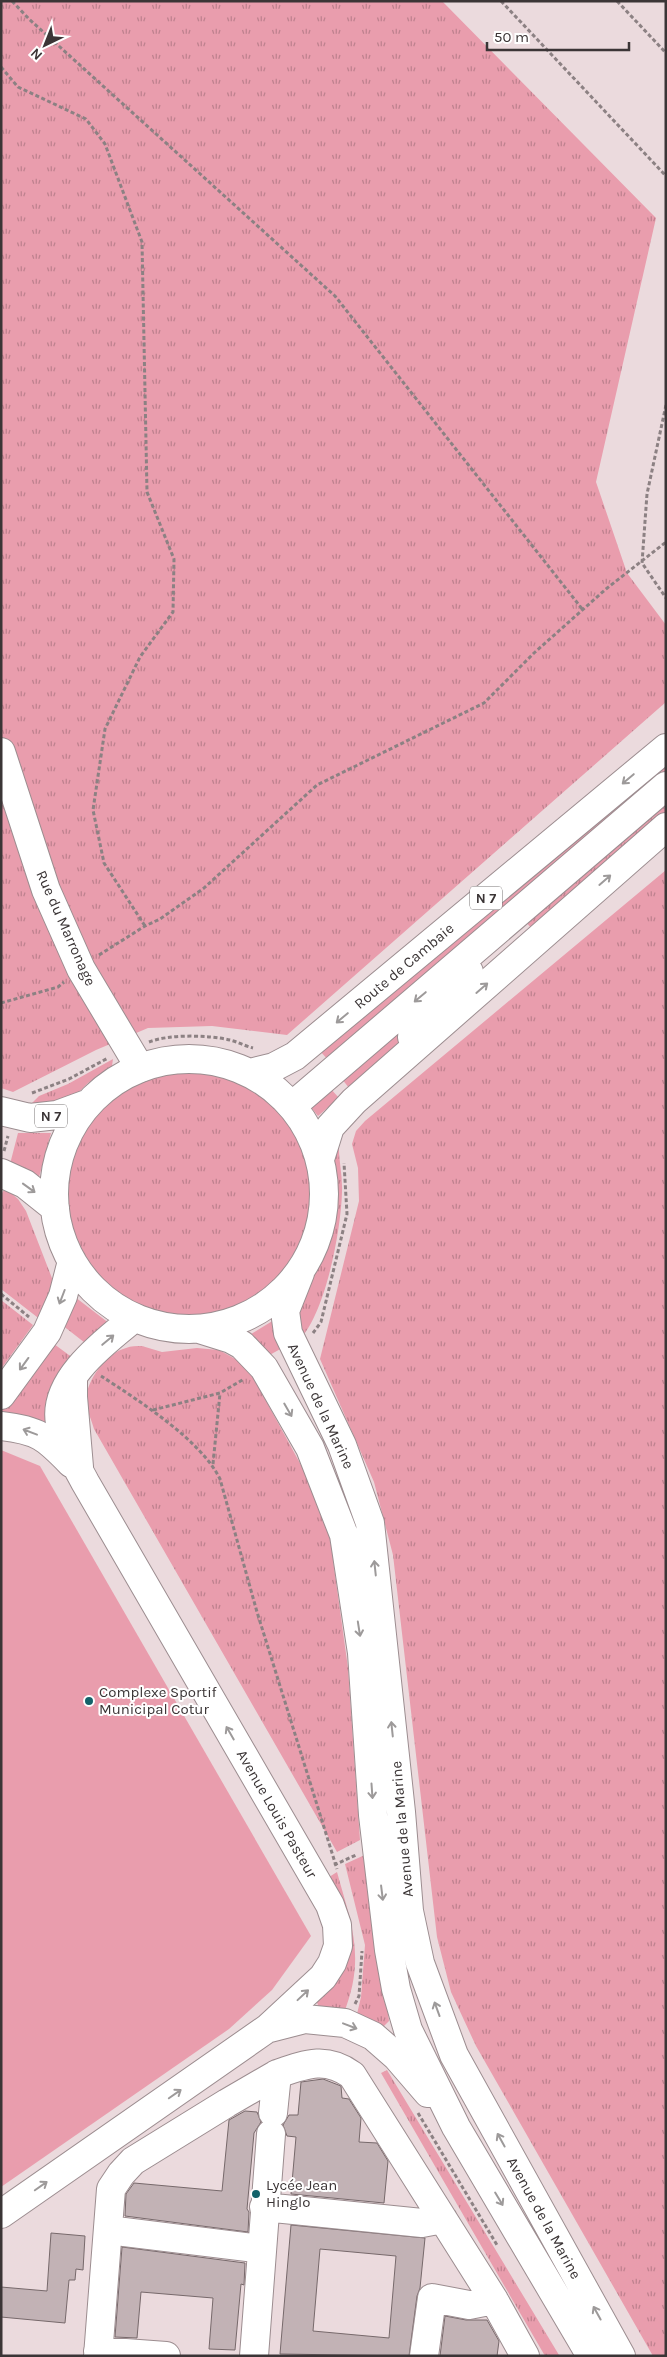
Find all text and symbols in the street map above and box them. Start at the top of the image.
north arrow [20,20,70,70]
scale bar [487,20,630,52]
text: 50 m [494,28,529,46]
text: N [27,44,46,64]
one-way arrow [622,774,635,785]
street label: Rue du Marronage [32,867,100,989]
one-way arrow [598,875,611,886]
road number: N 7 [470,886,502,910]
street label: Route de Cambaie [351,919,457,1013]
one-way arrow [476,982,489,993]
one-way arrow [414,991,427,1002]
one-way arrow [336,1012,349,1023]
road number: N 7 [35,1104,67,1128]
one-way arrow [22,1183,35,1194]
one-way arrow [57,1289,66,1305]
one-way arrow [101,1334,114,1345]
street label: Avenue de la Marine [284,1340,358,1472]
one-way arrow [19,1357,29,1371]
one-way arrow [284,1403,294,1417]
one-way arrow [23,1427,38,1436]
one-way arrow [370,1560,380,1576]
one-way arrow [354,1621,364,1637]
place label: Complexe Sportif Municipal Cotur [99,1683,218,1718]
marker: Complexe Sportif Municipal Cotur [83,1695,95,1707]
one-way arrow [387,1722,397,1738]
one-way arrow [225,1726,235,1741]
street label: Avenue Louis Pasteur [233,1747,321,1882]
street label: Avenue de la Marine [387,1760,417,1898]
one-way arrow [367,1783,376,1799]
one-way arrow [377,1885,387,1901]
one-way arrow [297,1989,309,2001]
one-way arrow [432,2002,441,2017]
one-way arrow [342,2022,357,2031]
one-way arrow [167,2089,181,2099]
one-way arrow [496,2134,506,2148]
street label: Avenue de la Marine [503,2154,585,2282]
place label: Lycée Jean Hinglo [266,2176,337,2211]
one-way arrow [34,2181,48,2191]
marker: Lycée Jean Hinglo [250,2188,262,2200]
one-way arrow [494,2192,504,2206]
one-way arrow [592,2306,601,2321]

